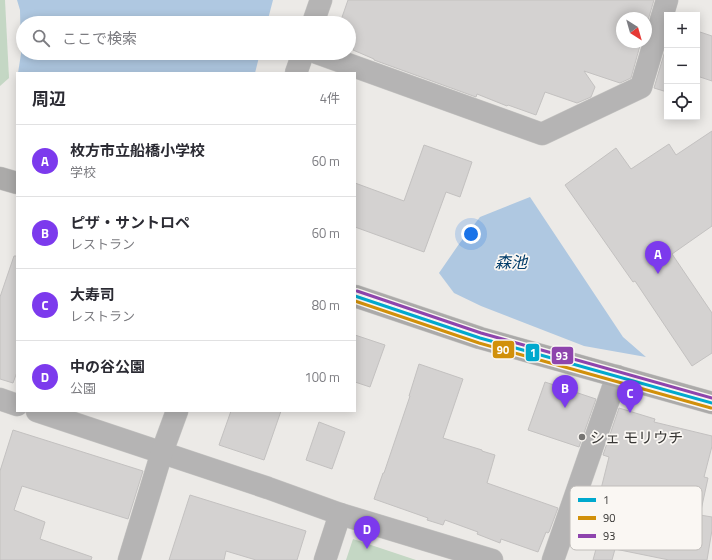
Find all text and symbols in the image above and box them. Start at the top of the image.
north arrow [616,12,652,48]
map controls [664,12,700,120]
button: + [664,12,700,48]
search box [16,16,356,60]
icon: search [30,27,52,49]
text: ここで検索 [62,27,137,50]
button: − [664,48,700,84]
button: locate [664,84,700,120]
text: 周辺 [32,86,66,112]
text: 4件 [320,88,340,108]
text: 枚方市立船橋小学校 [70,139,205,162]
text: A [41,151,49,171]
text: 60 m [312,151,340,171]
text: 学校 [70,162,96,182]
text: ピザ・サントロペ [70,211,190,234]
text: B [41,223,49,243]
text: 60 m [312,223,340,243]
your location [461,224,481,244]
text: レストラン [70,234,135,254]
pin: A [645,241,671,274]
water label: 森池 [495,250,529,274]
text: 大寿司 [70,283,115,306]
text: C [41,295,49,315]
text: 80 m [312,295,340,315]
text: レストラン [70,306,135,326]
line badge: 90 [492,340,515,359]
text: 90 [497,342,509,358]
line badge: 1 [525,343,540,362]
text: 1 [530,345,536,361]
line badge: 93 [551,346,574,365]
text: 93 [556,348,568,364]
text: 中の谷公園 [70,355,145,378]
text: D [41,367,49,387]
text: 100 m [304,367,340,387]
pin: B [552,375,578,408]
text: 公園 [70,378,96,398]
pin: C [617,380,643,413]
place label: シェ モリウチ [590,426,683,449]
marker: シェ モリウチ [577,432,587,442]
legend [570,486,702,550]
text: 1 [603,492,609,508]
text: 90 [603,510,615,526]
pin: D [354,516,380,549]
text: 93 [603,528,615,544]

